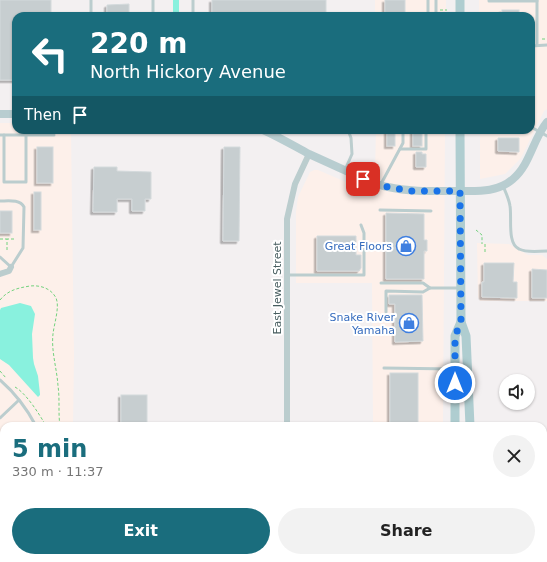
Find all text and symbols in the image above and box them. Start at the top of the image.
text: 220 m [90,27,187,60]
icon: left [24,28,76,80]
text: North Hickory Avenue [90,61,286,82]
icon: arrive [69,104,91,126]
text: Then [24,106,61,124]
pin [346,162,380,196]
icon: arrive [352,168,374,190]
shop icon: Great Floors [395,235,417,257]
place label: Great Floors [325,240,392,253]
street label: East Jewel Street [271,241,284,334]
place label: Snake River Yamaha [330,311,395,337]
shop icon: Snake River Yamaha [398,312,420,334]
position arrow [434,362,476,404]
map controls [499,374,535,410]
button: sound [499,374,535,410]
text: 5 min [12,435,87,463]
button: close [493,435,535,477]
text: 330 m · 11:37 [12,464,103,479]
button: Exit [12,508,270,554]
button: Share [278,508,535,554]

